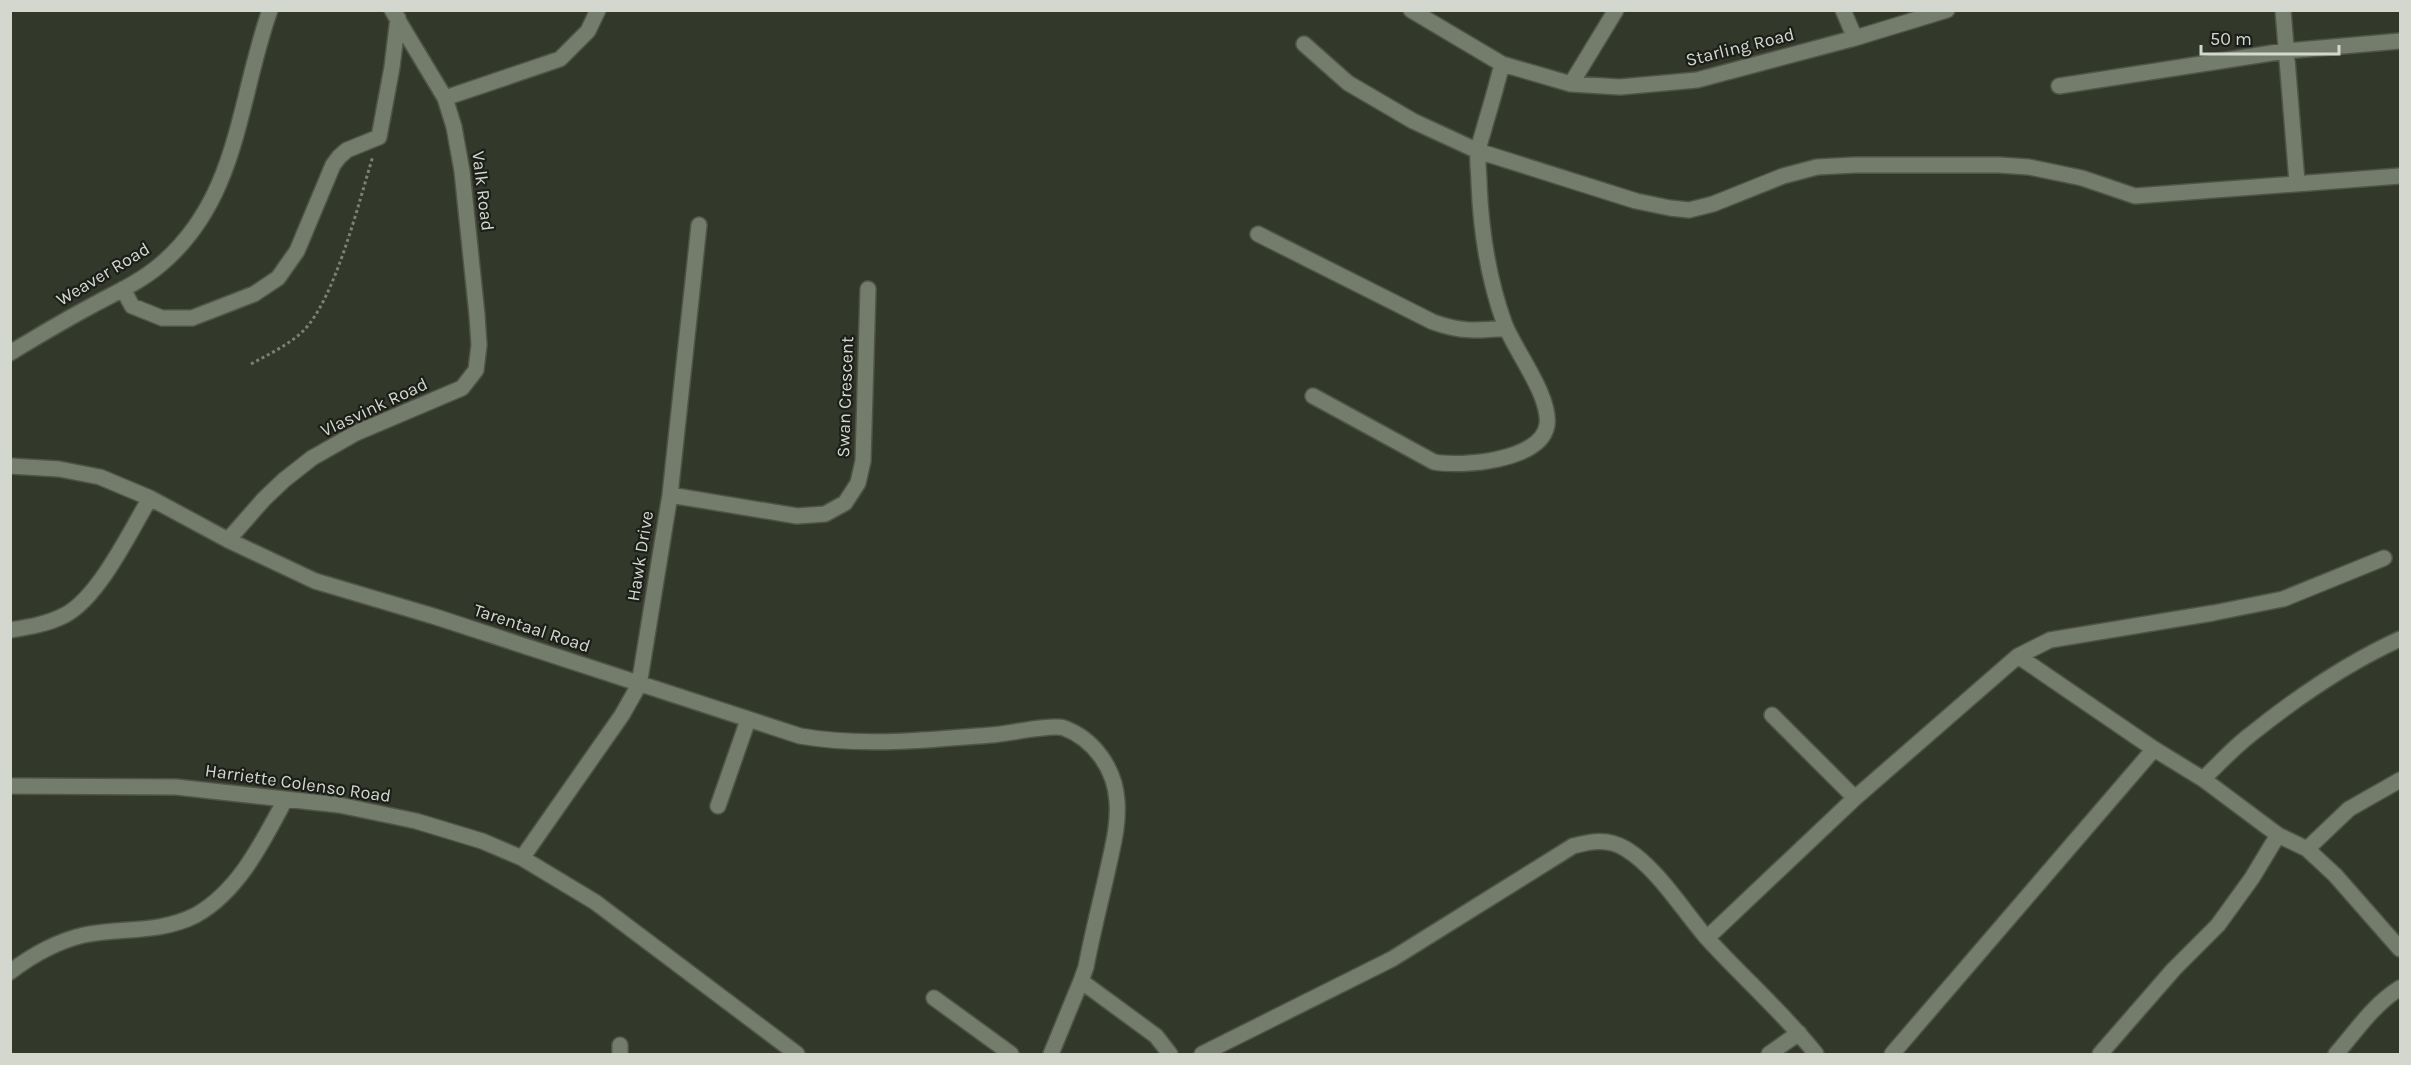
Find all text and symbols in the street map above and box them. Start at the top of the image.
scale bar [2201,18,2339,56]
street label: Starling Road [1683,23,1797,71]
text: 50 m [2210,28,2252,50]
street label: Valk Road [467,150,499,232]
street label: Weaver Road [52,237,154,311]
street label: Swan Crescent [832,336,858,458]
street label: Vlasvink Road [317,373,431,441]
street label: Hawk Drive [622,509,658,603]
street label: Tarentaal Road [471,599,593,657]
street label: Harriette Colenso Road [204,759,392,807]

